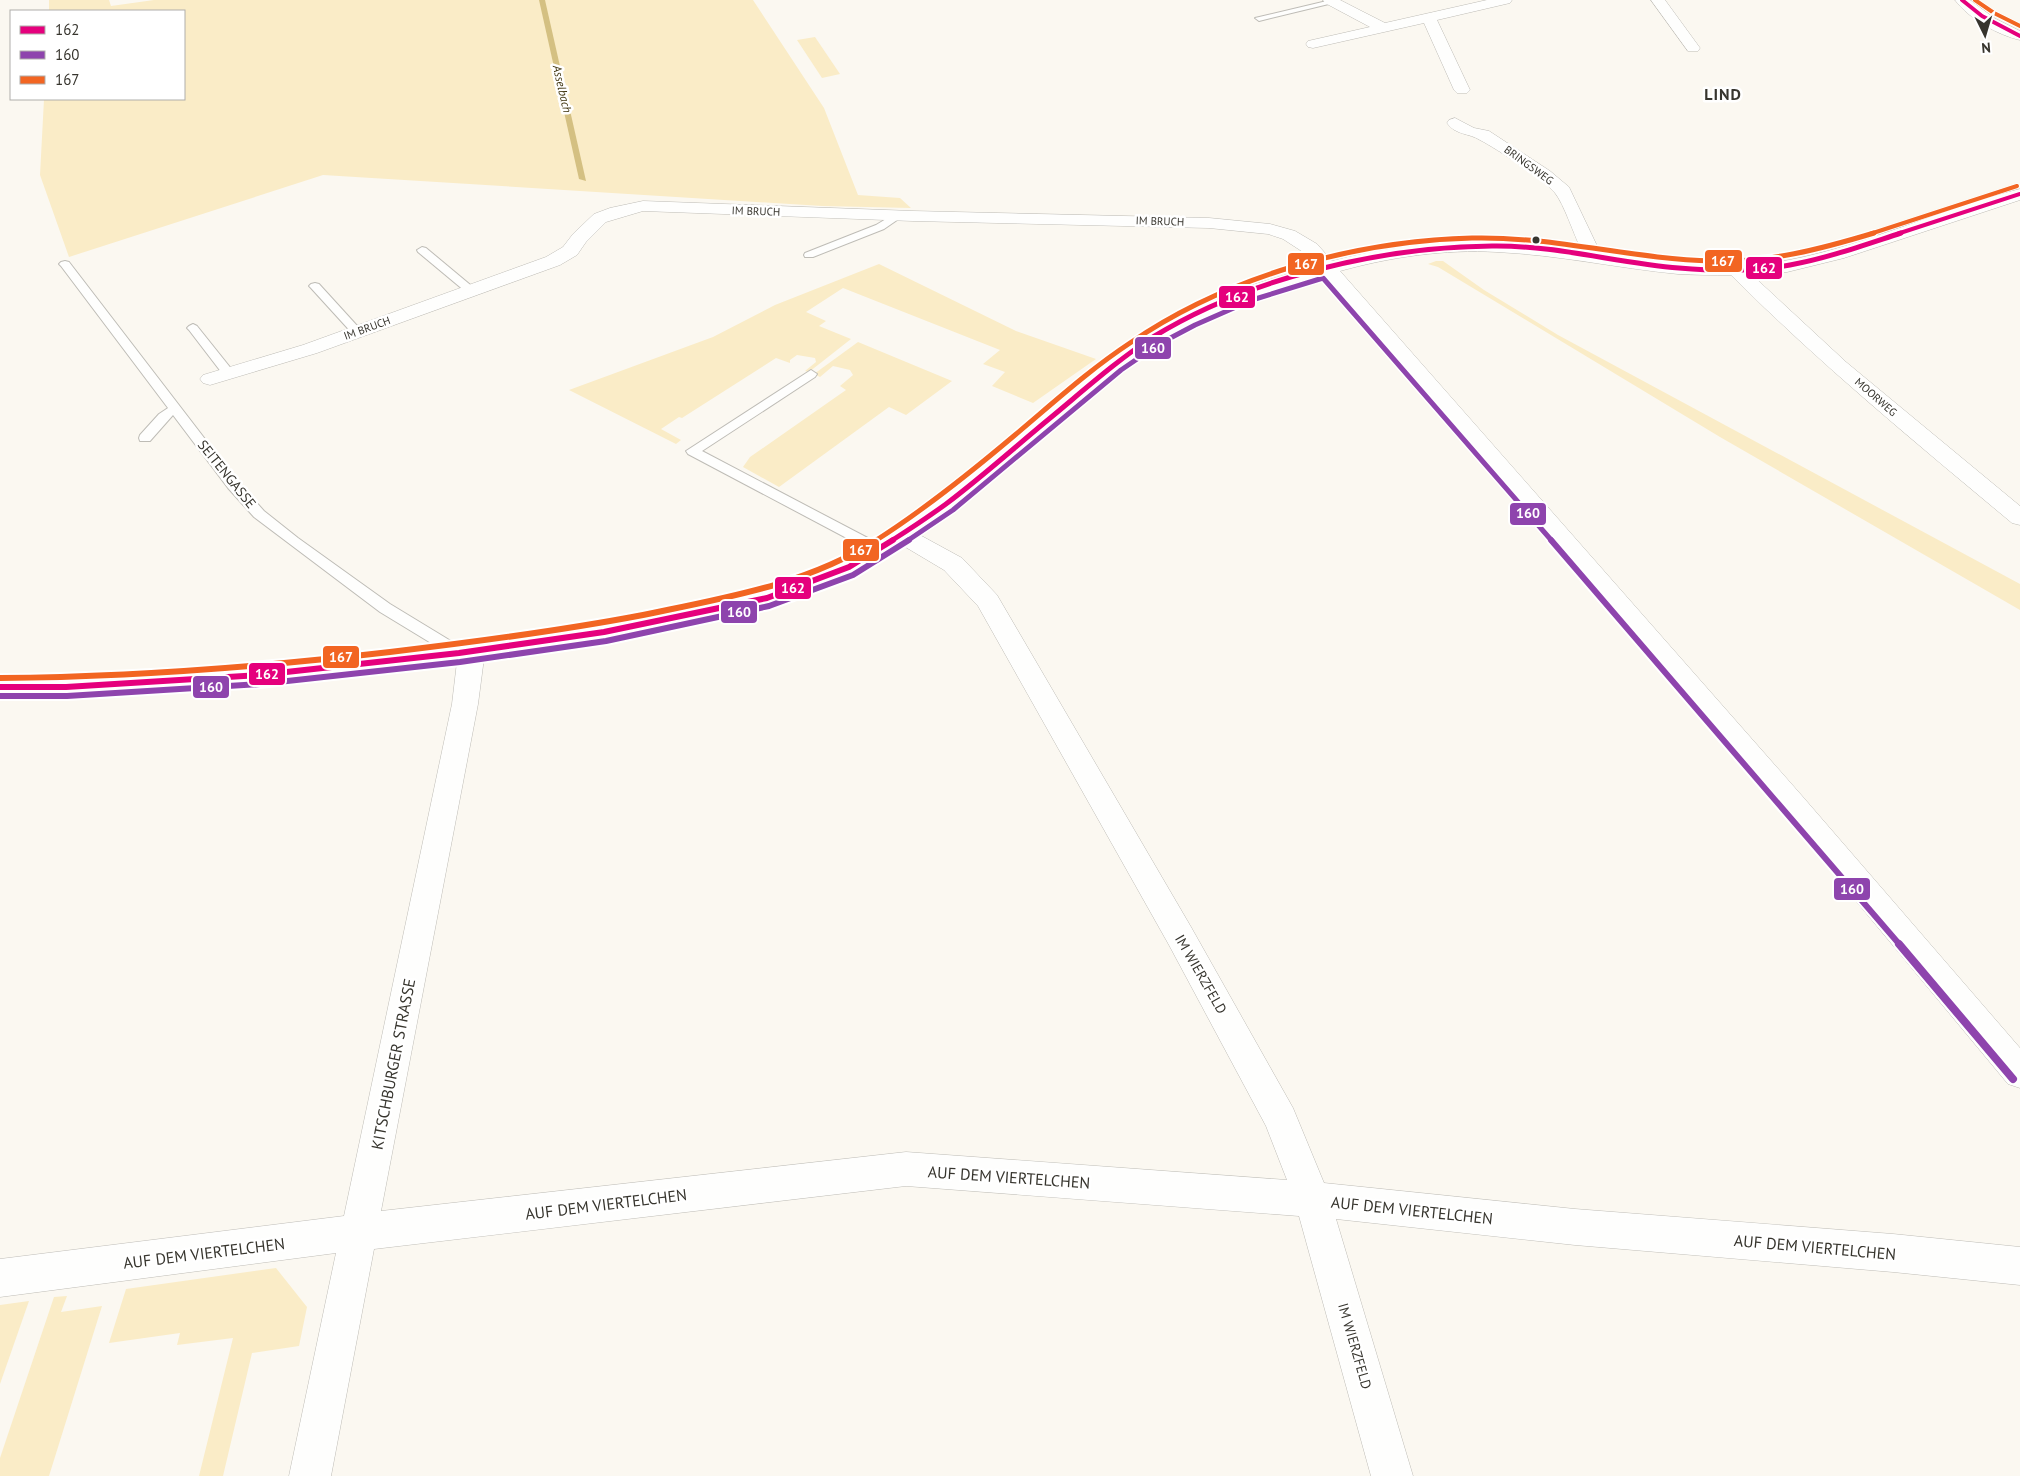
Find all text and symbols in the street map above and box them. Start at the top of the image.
legend [10,10,185,100]
north arrow [1960,10,2010,60]
text: 162 [55,20,80,39]
text: N [1981,39,1992,57]
text: 160 [55,45,80,64]
water label: Asselbach [549,63,575,114]
text: 167 [55,70,80,89]
district label: LIND [1704,84,1742,104]
street label: BRINGSWEG [1501,142,1557,188]
street label: IM BRUCH [731,203,781,219]
street label: IM BRUCH [1135,213,1185,229]
unlabelled marker [1531,235,1541,245]
line badge: 167 [1704,249,1743,273]
line badge: 167 [1287,252,1325,276]
text: 167 [1711,252,1735,270]
text: 167 [1294,255,1318,273]
line badge: 162 [1745,256,1783,280]
text: 162 [1752,259,1776,277]
line badge: 162 [1218,285,1256,309]
text: 162 [1225,288,1249,306]
street label: IM BRUCH [342,313,392,343]
line badge: 160 [1134,336,1172,360]
text: 160 [1141,339,1165,357]
street label: MOORWEG [1852,375,1900,419]
street label: SEITENGASSE [194,436,260,512]
line badge: 160 [1509,502,1547,526]
text: 160 [1516,504,1540,522]
line badge: 167 [842,538,880,562]
text: 167 [849,541,873,559]
line badge: 162 [774,576,812,600]
text: 162 [781,579,805,597]
line badge: 160 [720,600,758,624]
text: 160 [727,603,751,621]
line badge: 167 [322,645,360,669]
text: 167 [329,648,353,666]
line badge: 162 [248,662,286,686]
text: 162 [255,665,279,683]
line badge: 160 [192,675,230,699]
text: 160 [199,678,223,696]
line badge: 160 [1833,877,1871,901]
text: 160 [1840,880,1864,898]
street label: IM WIERZFELD [1171,931,1231,1017]
street label: KITSCHBURGER STRASSE [367,977,419,1151]
street label: AUF DEM VIERTELCHEN [927,1161,1091,1193]
street label: AUF DEM VIERTELCHEN [524,1184,688,1224]
street label: AUF DEM VIERTELCHEN [1330,1192,1494,1228]
street label: AUF DEM VIERTELCHEN [1733,1230,1897,1264]
street label: AUF DEM VIERTELCHEN [122,1233,286,1273]
street label: IM WIERZFELD [1334,1301,1376,1391]

